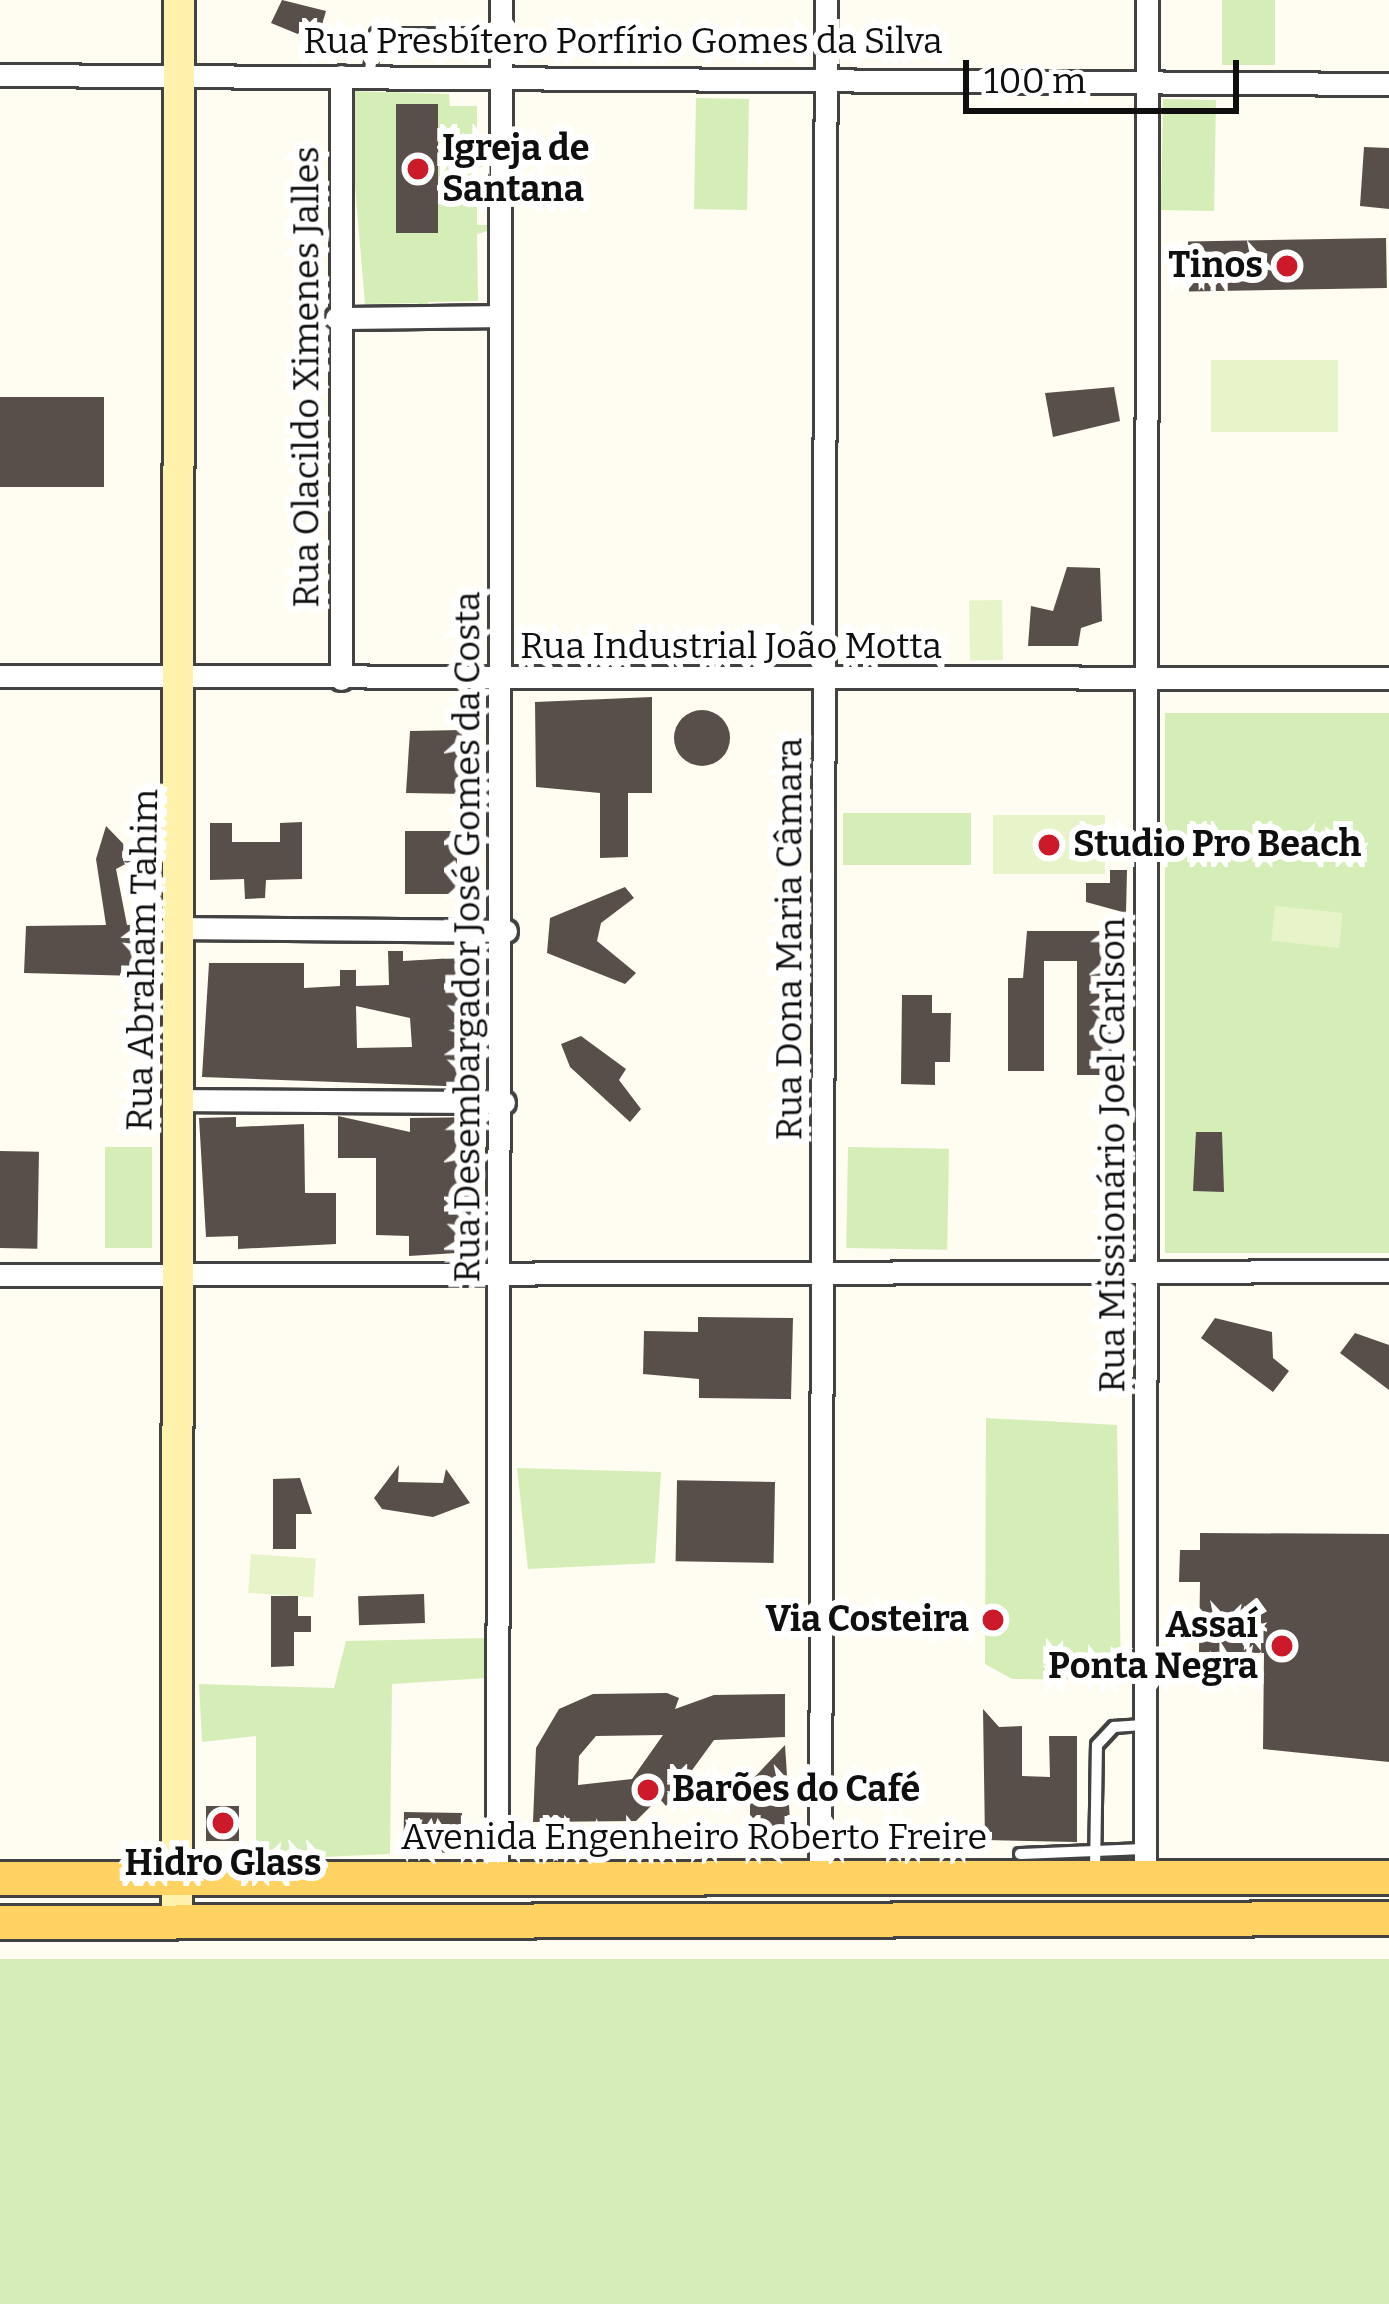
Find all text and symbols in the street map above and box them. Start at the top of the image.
street label: Rua Presbítero Porfírio Gomes da Silva [303,20,943,64]
scale bar [969,36,1245,110]
text: 100 m [984,59,1086,103]
place label: Igreja de Santana [442,126,589,211]
street label: Rua Olacildo Ximenes Jalles [285,146,329,608]
marker: Igreja de Santana [405,156,431,182]
place label: Tinos [1168,244,1263,288]
marker: Tinos [1274,253,1300,279]
street label: Rua Desembargador José Gomes da Costa [446,591,490,1283]
street label: Rua Industrial João Motta [520,625,942,669]
street label: Rua Dona Maria Câmara [768,738,812,1140]
street label: Rua Abraham Tahim [118,788,168,1132]
place label: Studio Pro Beach [1073,823,1361,867]
marker: Studio Pro Beach [1036,832,1062,858]
street label: Rua Missionário Joel Carlson [1091,917,1135,1393]
place label: Via Costeira [765,1598,969,1642]
place label: Assaí Ponta Negra [1048,1603,1258,1688]
marker: Via Costeira [980,1607,1006,1633]
marker: Assaí Ponta Negra [1269,1633,1295,1659]
place label: Barões do Café [672,1768,920,1812]
marker: Barões do Café [635,1777,661,1803]
marker: Hidro Glass [210,1810,236,1836]
street label: Avenida Engenheiro Roberto Freire [401,1816,987,1860]
place label: Hidro Glass [124,1842,322,1886]

